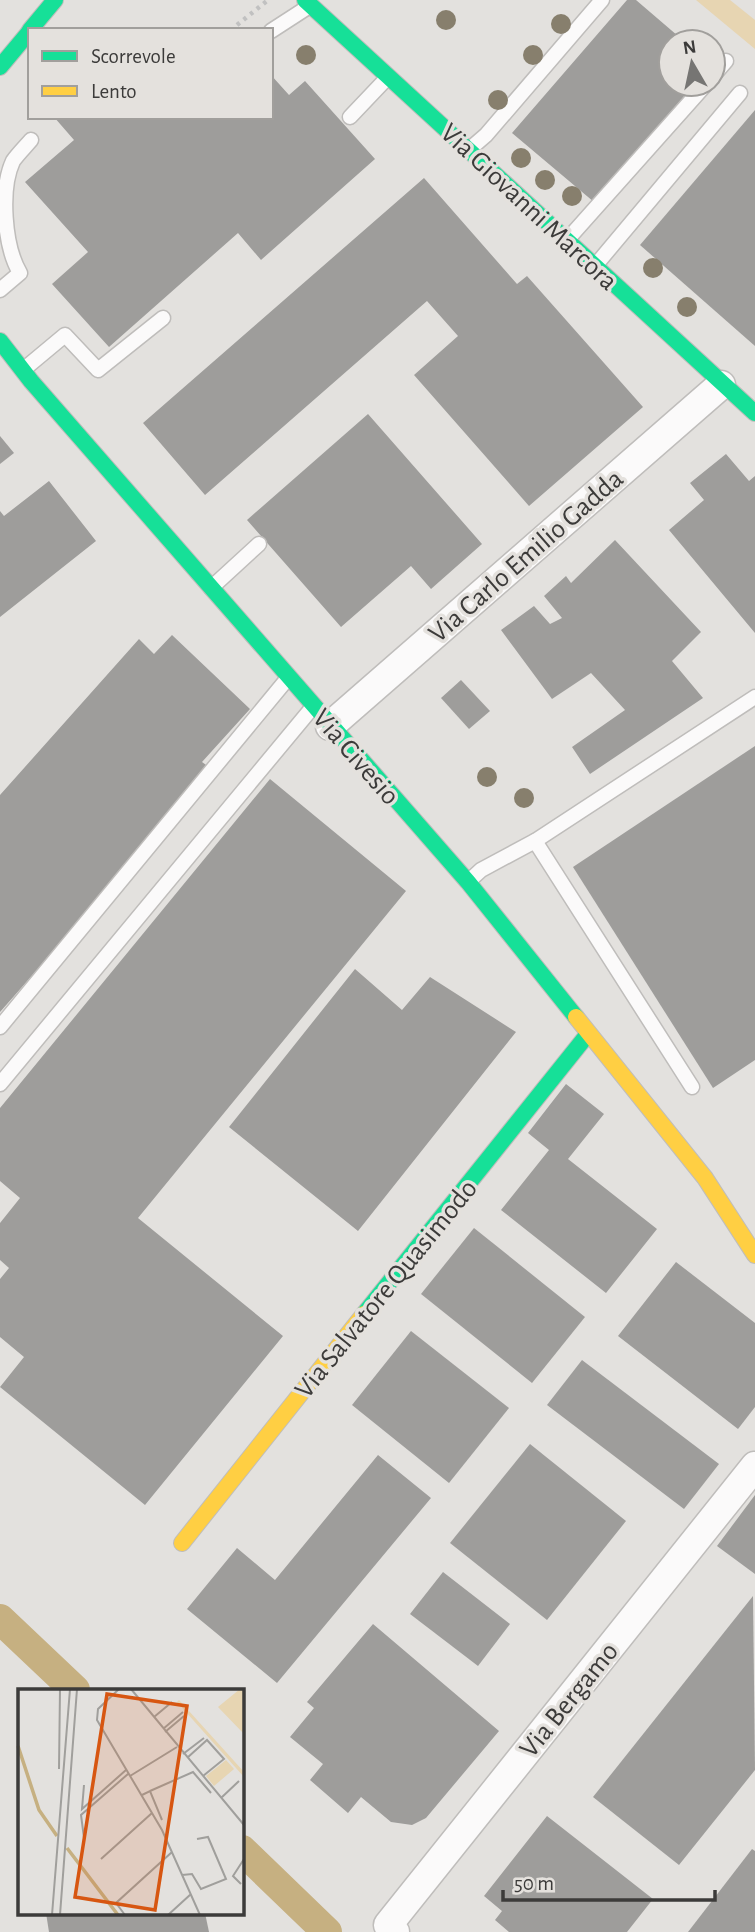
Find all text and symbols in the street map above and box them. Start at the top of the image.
legend [28,28,273,119]
north arrow [657,28,727,98]
text: N [682,37,698,58]
text: Scorrevole [91,46,176,67]
text: Lento [91,81,137,102]
street label: Via Giovanni Marcora [435,119,623,296]
street label: Via Carlo Emilio Gadda [424,465,629,648]
street label: Via Civesio [307,704,404,811]
street label: Via Salvatore Quasimodo [290,1175,483,1404]
street label: Via Bergamo [515,1637,624,1763]
inset map [18,1689,243,1914]
scale bar [503,1858,715,1902]
text: 50 m [514,1873,554,1894]

